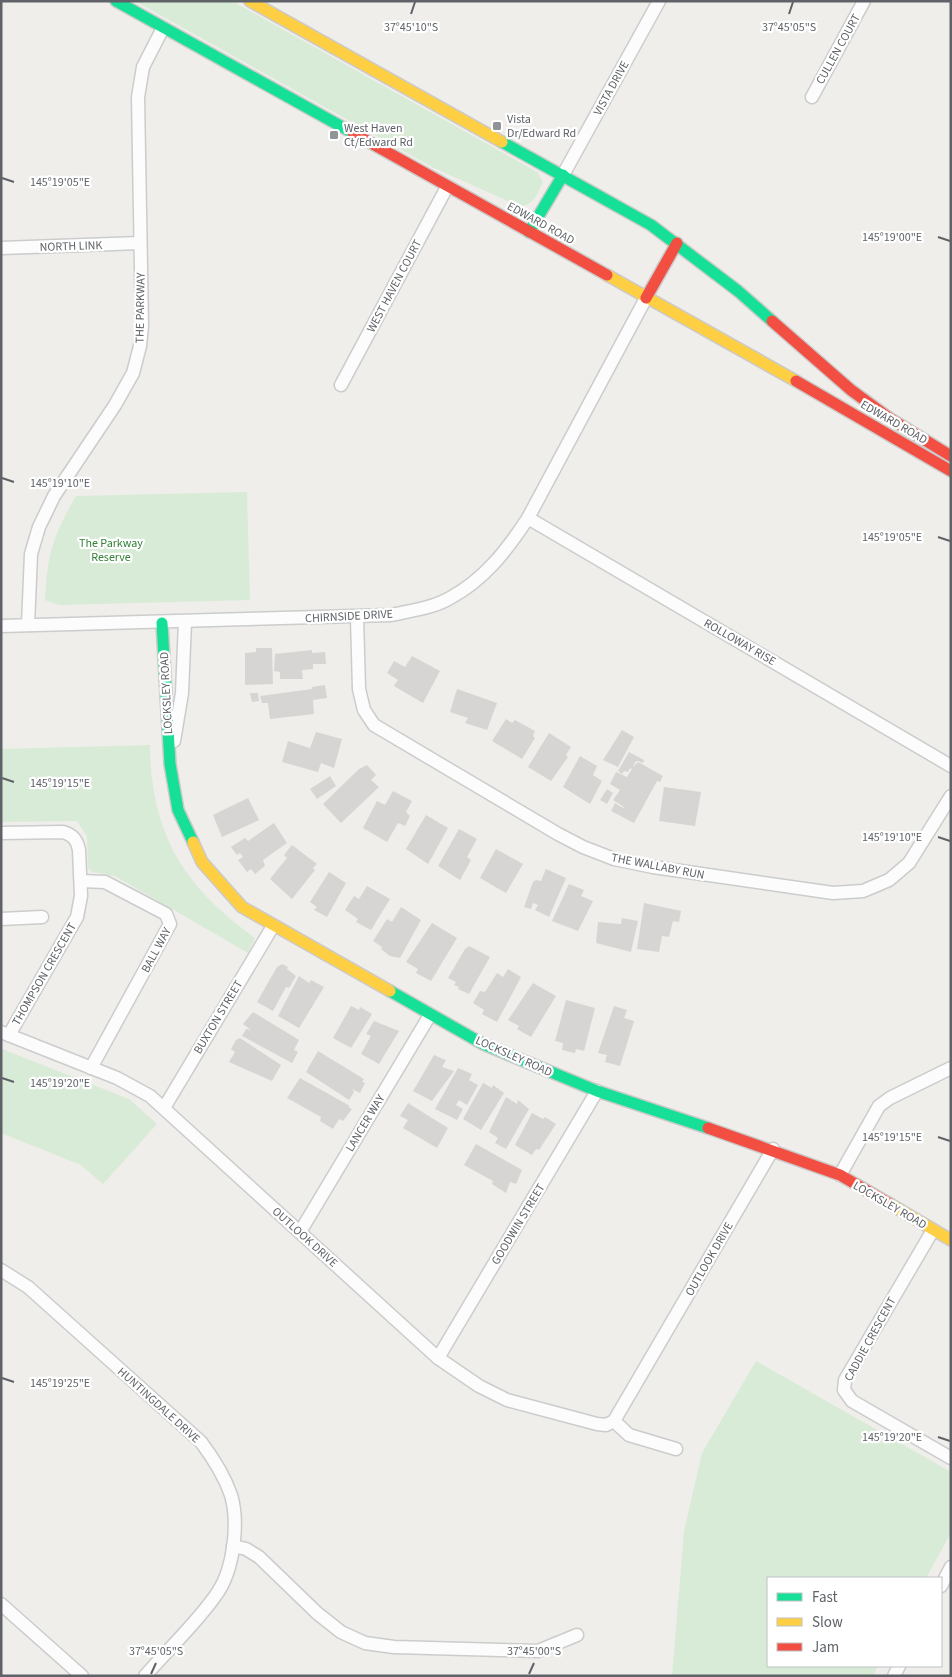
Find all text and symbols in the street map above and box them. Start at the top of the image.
street label: CULLEN COURT [812,11,865,87]
text: 37°45'10"S [384,19,438,36]
text: 37°45'05"S [762,19,816,36]
street label: VISTA DRIVE [589,58,633,119]
place label: Vista Dr/Edward Rd [507,111,576,142]
place label: West Haven Ct/Edward Rd [344,120,413,151]
marker: Vista Dr/Edward Rd [491,120,503,132]
marker: West Haven Ct/Edward Rd [328,129,340,141]
text: 145°19'05"E [30,174,90,191]
street label: EDWARD ROAD [504,198,578,249]
text: 145°19'00"E [862,229,922,246]
street label: WEST HAVEN COURT [363,236,426,336]
street label: NORTH LINK [39,237,103,256]
street label: THE PARKWAY [131,272,150,344]
street label: EDWARD ROAD [857,396,930,448]
text: 145°19'10"E [30,475,90,492]
text: 145°19'05"E [862,529,922,546]
park label: The Parkway Reserve [79,535,143,566]
street label: CHIRNSIDE DRIVE [305,606,393,627]
street label: ROLLOWAY RISE [701,615,779,670]
street label: LOCKSLEY ROAD [156,651,177,735]
text: 145°19'15"E [30,775,90,792]
text: 145°19'10"E [862,829,922,846]
street label: THE WALLABY RUN [610,849,706,884]
street label: THOMPSON CRESCENT [8,919,81,1029]
street label: BALL WAY [137,924,176,976]
street label: BUXTON STREET [190,977,247,1057]
street label: LOCKSLEY ROAD [473,1032,555,1081]
text: 145°19'20"E [30,1075,90,1092]
street label: LANCER WAY [342,1091,389,1155]
text: 145°19'15"E [862,1129,922,1146]
street label: LOCKSLEY ROAD [850,1177,930,1233]
street label: GOODWIN STREET [487,1180,550,1268]
street label: OUTLOOK DRIVE [268,1203,341,1271]
street label: OUTLOOK DRIVE [681,1219,737,1299]
street label: CADDIE CRESCENT [840,1294,901,1384]
street label: HUNTINGDALE DRIVE [113,1363,204,1447]
text: 145°19'25"E [30,1375,90,1392]
text: 145°19'20"E [862,1429,922,1446]
legend [767,1577,942,1667]
text: Fast [812,1587,838,1608]
text: Slow [812,1612,843,1633]
text: Jam [812,1637,839,1658]
text: 37°45'05"S [129,1643,183,1660]
text: 37°45'00"S [507,1643,561,1660]

